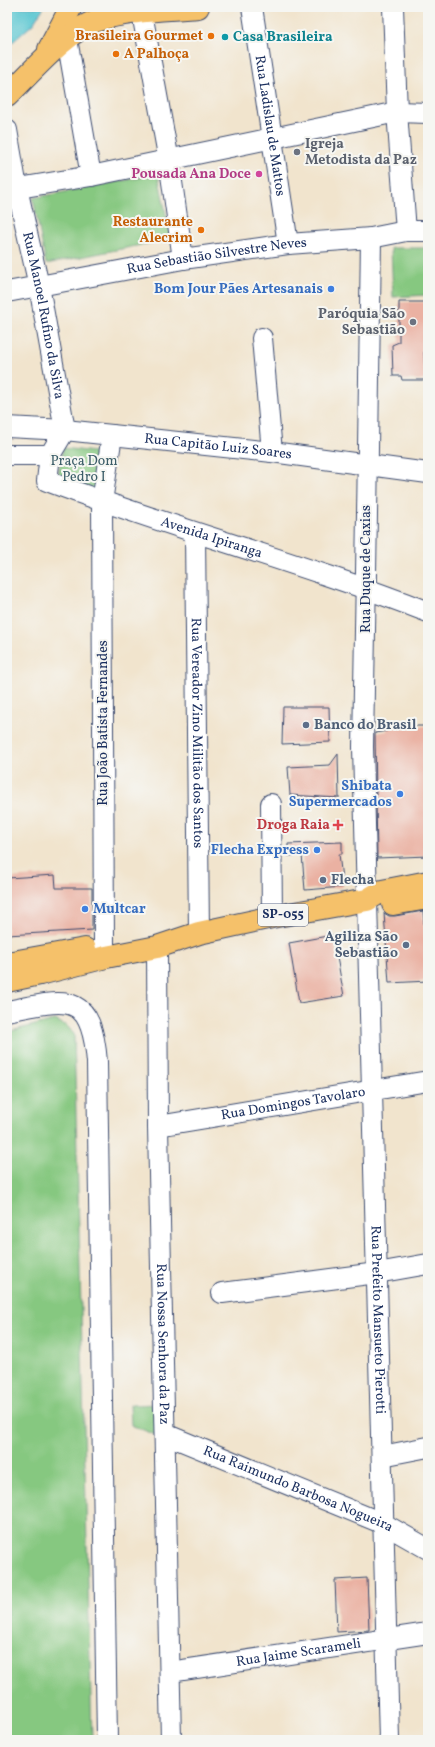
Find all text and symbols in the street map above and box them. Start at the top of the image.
place label: Brasileira Gourmet [75,27,203,46]
place label: Casa Brasileira [233,28,333,47]
marker: Brasileira Gourmet [206,31,216,41]
marker: Casa Brasileira [220,32,230,42]
place label: A Palhoça [124,45,190,64]
marker: A Palhoça [111,49,121,59]
street label: Rua Ladislau de Mattos [250,54,290,197]
place label: Igreja Metodista da Paz [305,135,417,170]
marker: Igreja Metodista da Paz [292,147,302,157]
place label: Pousada Ana Doce [131,165,251,184]
marker: Pousada Ana Doce [254,169,264,179]
place label: Restaurante Alecrim [113,213,193,248]
marker: Restaurante Alecrim [196,225,206,235]
street label: Rua Manoel Rufino da Silva [18,230,69,401]
street label: Rua Sebastião Silvestre Neves [125,233,307,279]
place label: Bom Jour Pães Artesanais [154,280,323,299]
marker: Bom Jour Pães Artesanais [326,284,336,294]
place label: Paróquia São Sebastião [318,305,405,340]
marker: Paróquia São Sebastião [408,317,418,327]
street label: Rua Capitão Luiz Soares [143,429,293,464]
park label: Praça Dom Pedro I [50,452,118,487]
street label: Rua Duque de Caxias [357,505,376,633]
street label: Avenida Ipiranga [158,512,265,563]
street label: Rua Vereador Zino Militão dos Santos [186,618,208,848]
street label: Rua João Batista Fernandes [94,640,113,806]
place label: Banco do Brasil [314,716,417,735]
marker: Banco do Brasil [301,720,311,730]
place label: Shibata Supermercados [289,777,392,812]
marker: Shibata Supermercados [395,789,405,799]
place label: Droga Raia [257,816,330,835]
marker: Droga Raia [333,820,343,830]
place label: Flecha Express [211,841,309,860]
marker: Flecha Express [312,845,322,855]
place label: Flecha [331,871,375,890]
marker: Flecha [318,875,328,885]
place label: Multcar [93,900,146,919]
marker: Multcar [80,904,90,914]
road number: SP-055 [258,904,308,926]
place label: Agiliza São Sebastião [325,928,398,963]
marker: Agiliza São Sebastião [401,940,411,950]
street label: Rua Domingos Tavolaro [220,1082,367,1125]
street label: Rua Prefeito Mansueto Pierotti [366,1225,390,1414]
street label: Rua Nossa Senhora da Paz [151,1263,174,1425]
street label: Rua Raimundo Barbosa Nogueira [200,1441,397,1537]
street label: Rua Jaime Scarameli [235,1634,362,1671]

